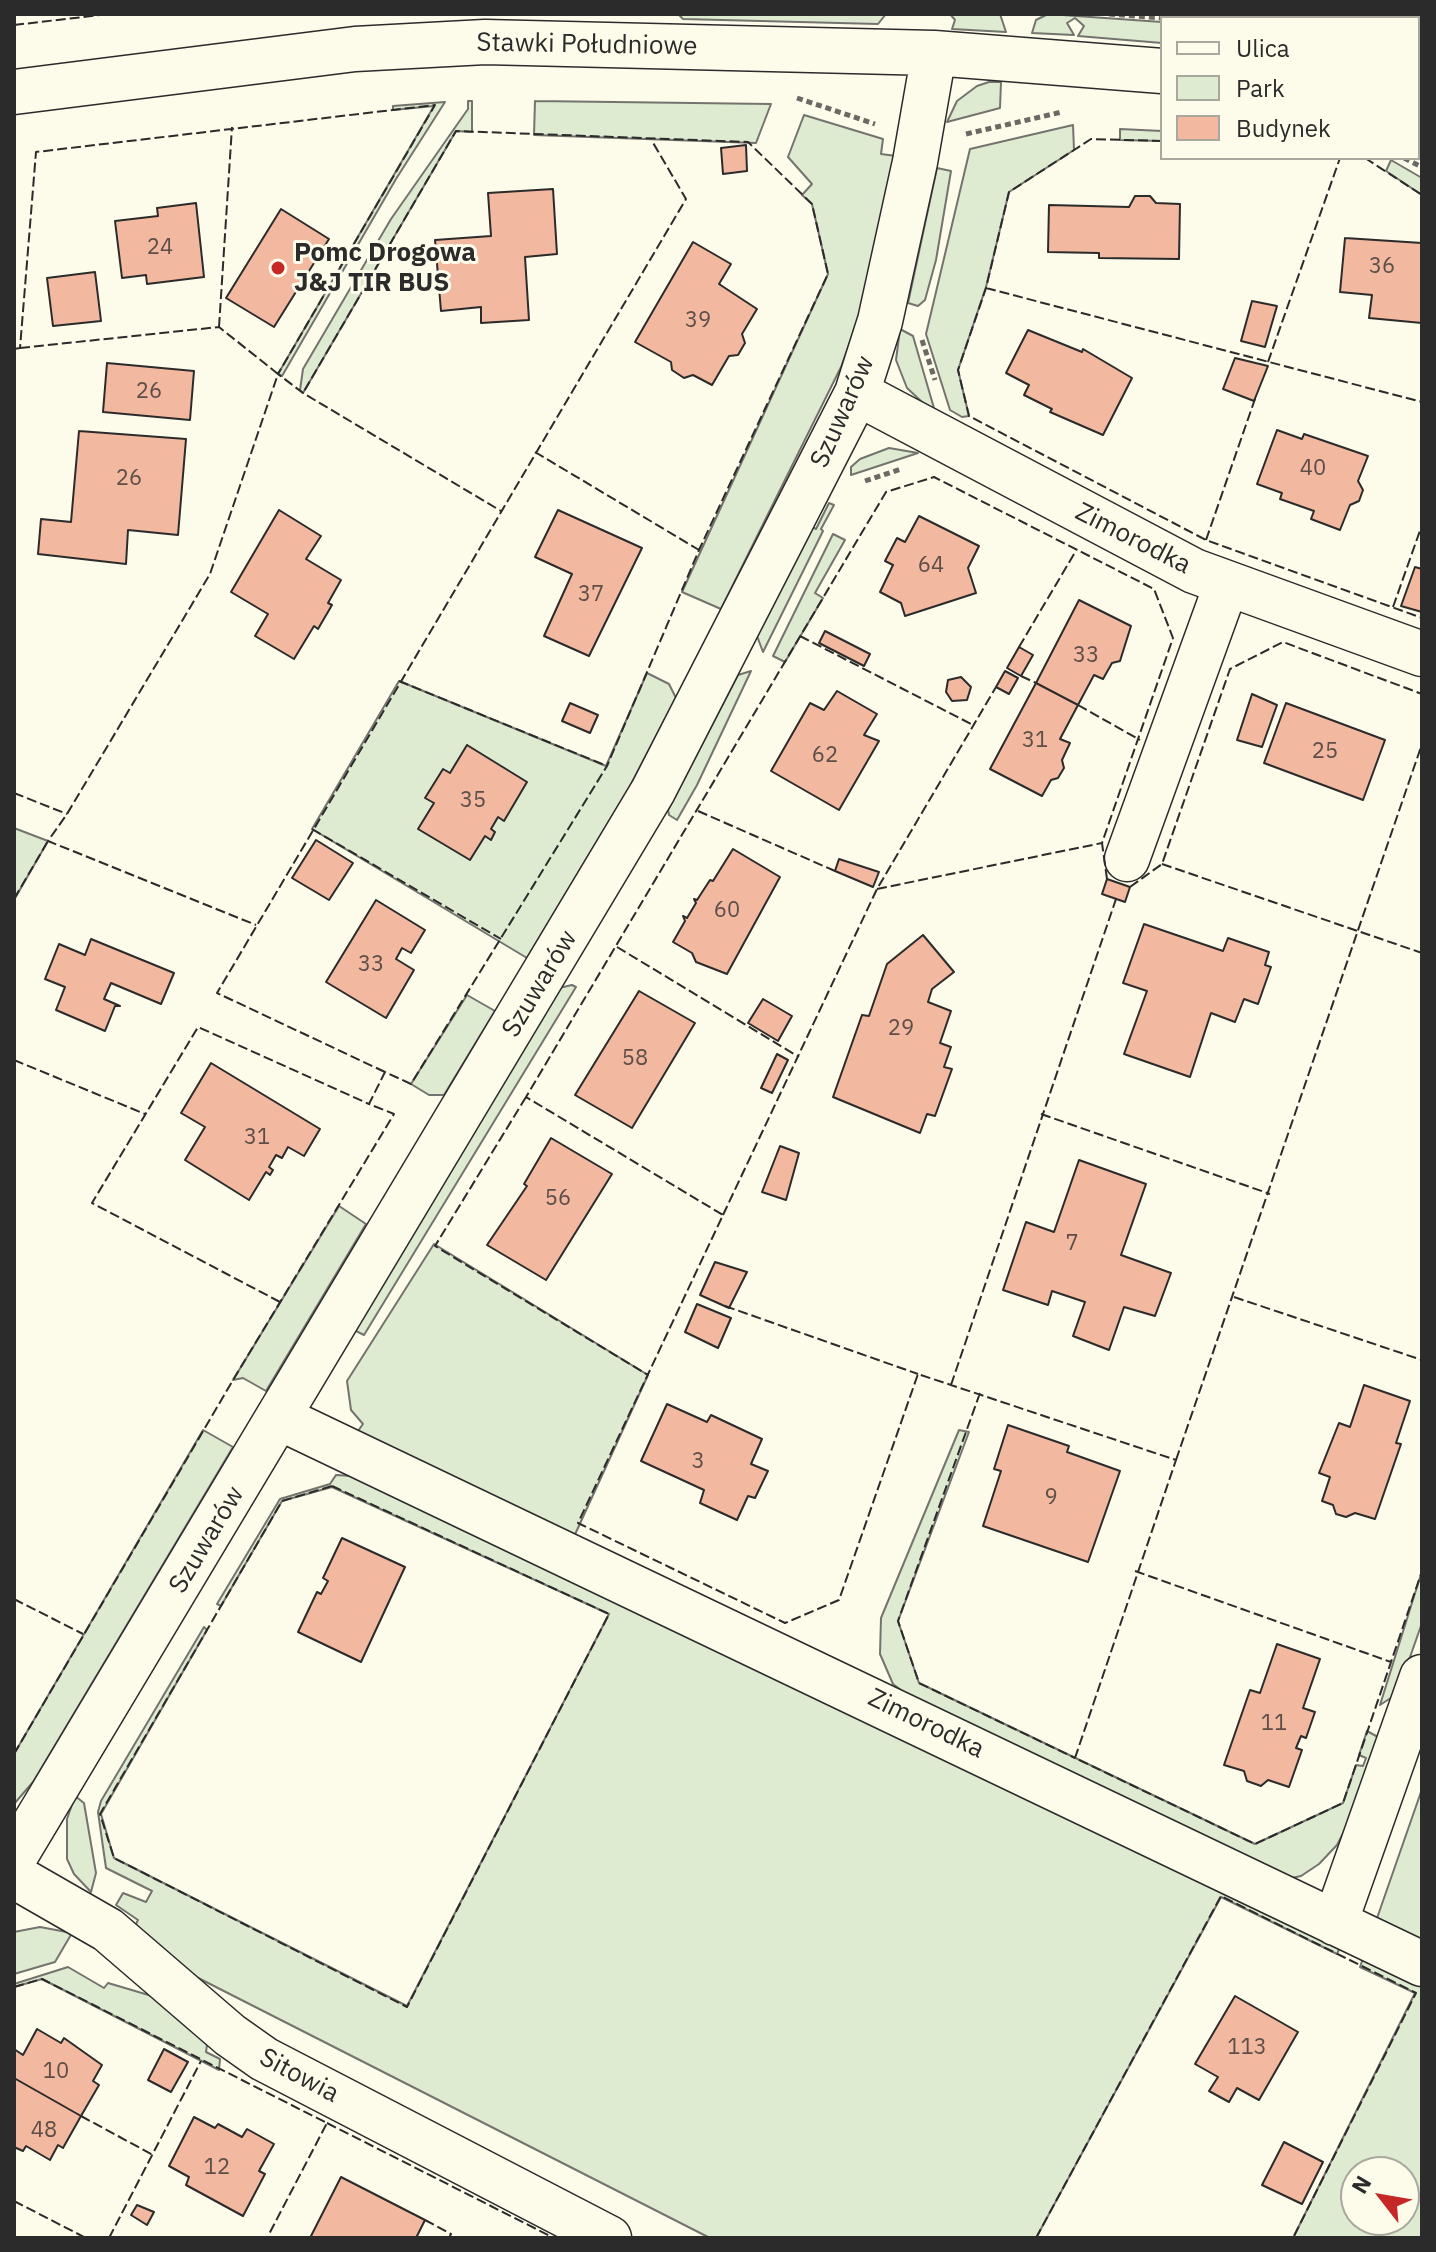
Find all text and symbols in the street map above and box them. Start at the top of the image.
legend [1160,16,1420,160]
street label: Stawki Południowe [476,27,698,63]
text: Ulica [1236,32,1290,64]
text: Park [1236,72,1285,104]
text: Budynek [1236,112,1331,144]
house number: 24 [147,235,173,261]
place label: Pomc Drogowa J&J TIR BUS [294,237,476,298]
house number: 36 [1369,254,1395,280]
marker: Pomc Drogowa J&J TIR BUS [269,259,287,277]
house number: 39 [685,308,711,334]
street label: Szuwarów [804,351,882,473]
house number: 26 [136,379,162,405]
house number: 40 [1300,456,1326,482]
house number: 26 [116,466,142,492]
street label: Zimorodka [1070,497,1196,581]
house number: 64 [918,553,944,579]
house number: 37 [578,582,604,608]
house number: 33 [1073,643,1099,669]
house number: 31 [1022,728,1048,754]
house number: 25 [1312,739,1338,765]
house number: 62 [812,743,838,769]
house number: 35 [460,788,486,814]
house number: 60 [714,898,740,924]
street label: Szuwarów [496,925,584,1043]
house number: 33 [358,952,384,978]
house number: 29 [888,1016,914,1042]
house number: 58 [622,1046,648,1072]
house number: 31 [244,1125,270,1151]
house number: 56 [545,1186,571,1212]
house number: 7 [1065,1231,1079,1257]
house number: 3 [691,1449,705,1475]
street label: Szuwarów [163,1481,251,1599]
house number: 9 [1044,1485,1058,1511]
street label: Zimorodka [863,1683,989,1765]
house number: 11 [1261,1711,1287,1737]
house number: 113 [1227,2035,1267,2061]
street label: Sitowia [254,2042,344,2110]
house number: 10 [43,2059,69,2085]
house number: 48 [31,2118,57,2144]
house number: 12 [204,2155,230,2181]
north arrow [1340,2156,1420,2236]
text: N [1344,2170,1377,2199]

